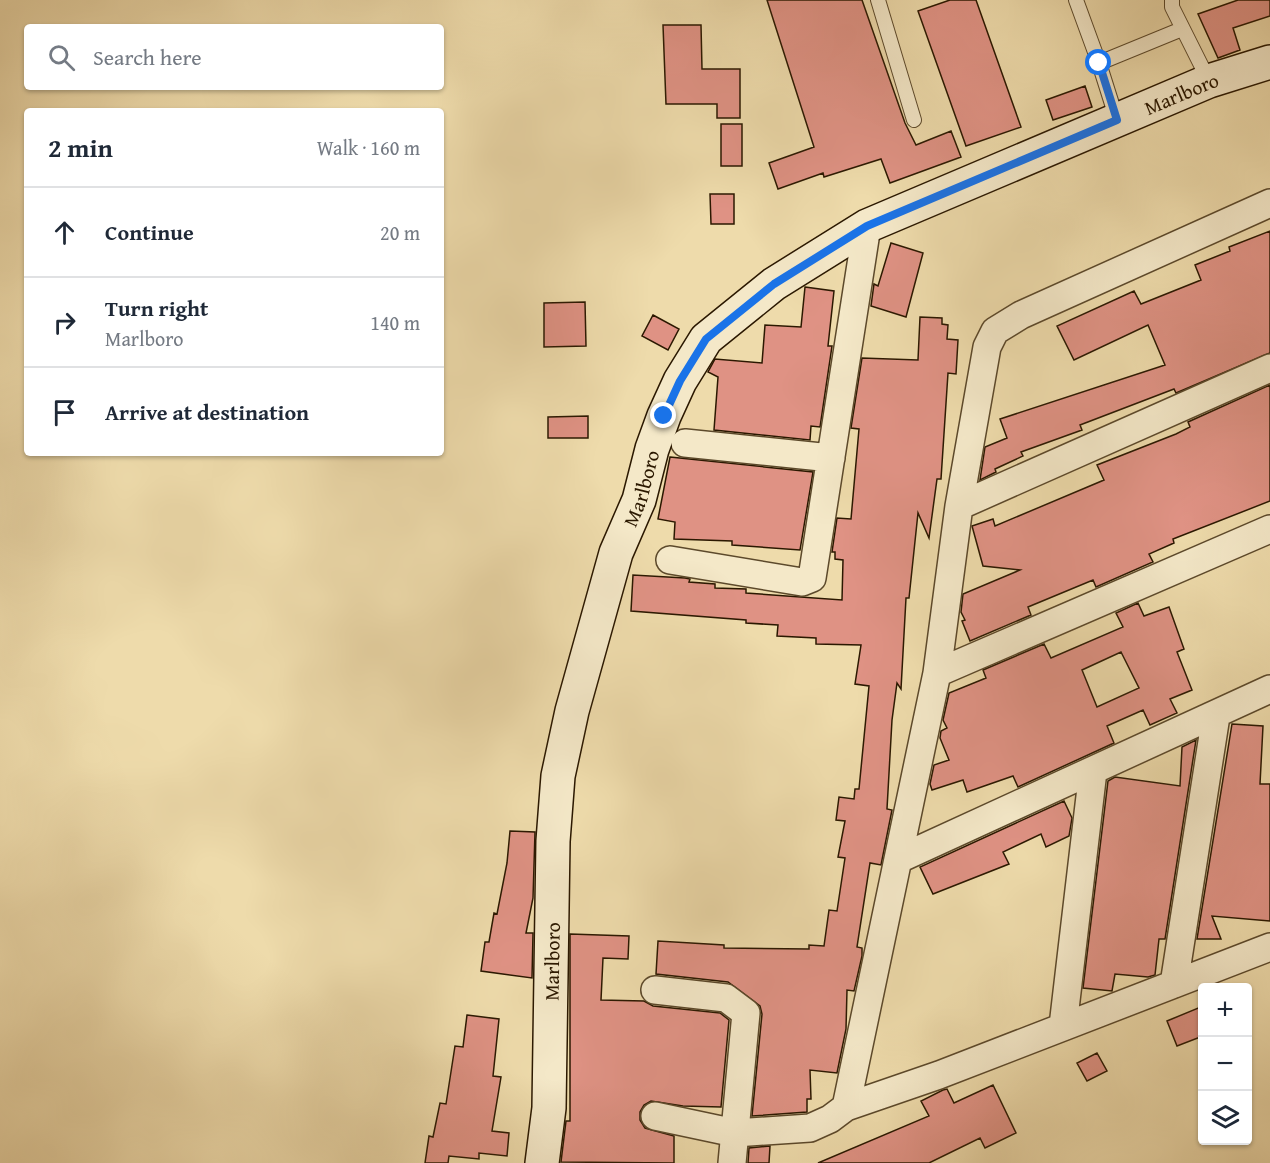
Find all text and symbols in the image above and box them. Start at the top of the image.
search box [24,24,444,90]
icon: search [45,41,78,74]
text: Search here [93,41,202,73]
route start [1085,49,1111,75]
street label: Marlboro [1139,64,1222,121]
text: 2 min [48,128,113,167]
text: Walk · 160 m [317,133,420,162]
icon: ahead [48,216,81,249]
text: Continue [105,216,194,248]
text: 20 m [380,218,420,247]
text: Turn right [105,292,208,324]
icon: right [48,306,81,339]
text: 140 m [370,308,420,337]
text: Marlboro [105,324,183,353]
icon: arrive [48,396,81,429]
text: Arrive at destination [105,396,309,428]
route end [650,402,676,428]
street label: Marlboro [615,447,666,531]
street label: Marlboro [536,922,566,1001]
map controls [1198,983,1252,1145]
button: + [1198,983,1252,1037]
button: − [1198,1037,1252,1091]
button: layers [1198,1091,1252,1145]

